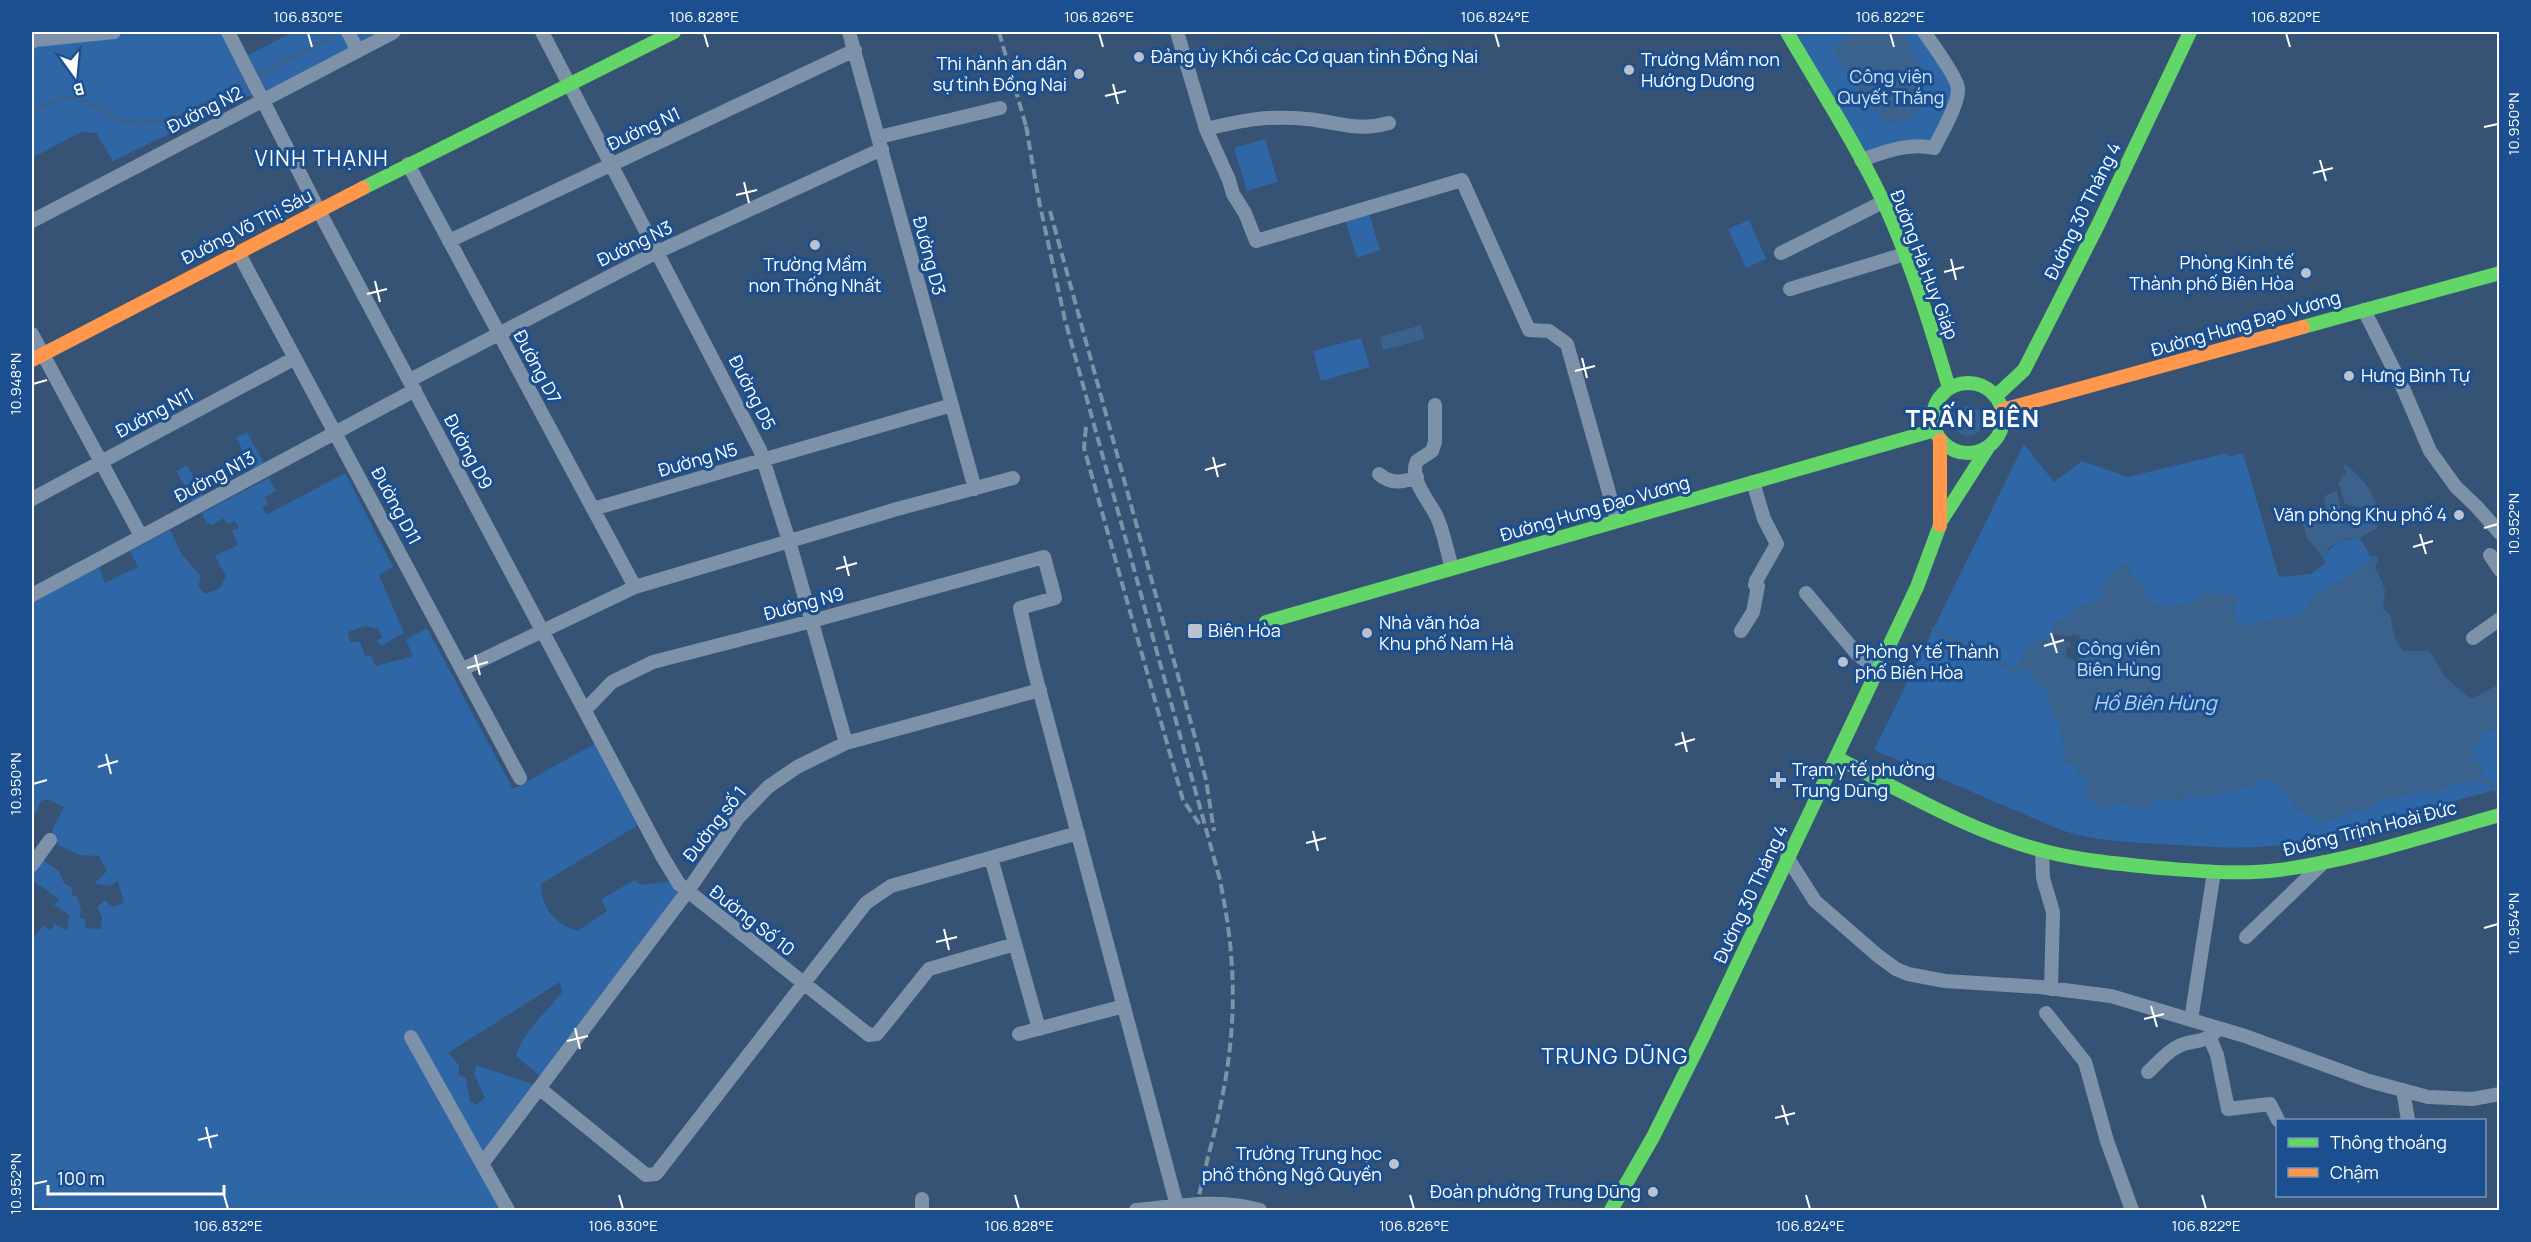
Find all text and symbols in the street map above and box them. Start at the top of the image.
text: 106.830°E [273,6,343,27]
text: 106.828°E [669,6,739,27]
text: 106.826°E [1064,6,1134,27]
text: 106.824°E [1460,6,1530,27]
text: 106.822°E [1855,6,1925,27]
text: 106.820°E [2251,6,2321,27]
place label: Đảng ủy Khối các Cơ quan tỉnh Đồng Nai [1151,44,1478,68]
north arrow [45,45,105,105]
place label: Trường Mầm non Hướng Dương [1641,47,1780,92]
marker: Đảng ủy Khối các Cơ quan tỉnh Đồng Nai [1132,50,1146,64]
place label: Thi hành án dân sự tỉnh Đồng Nai [933,51,1067,96]
marker: Trường Mầm non Hướng Dương [1622,63,1636,77]
park label: Công viên Quyết Thắng [1838,64,1944,109]
marker: Thi hành án dân sự tỉnh Đồng Nai [1072,67,1086,81]
text: B [71,78,87,101]
street label: Đường N2 [163,80,246,138]
text: 10.950°N [2503,93,2524,155]
street label: Đường N1 [603,101,684,155]
street label: Đường 30 Tháng 4 [2038,138,2126,283]
district label: VINH THẠNH [255,144,389,172]
street label: Đường Võ Thị Sáu [177,183,316,269]
street label: Đường Hà Huy Giáp [1885,187,1964,343]
street label: Đường D3 [908,214,952,298]
street label: Đường N3 [593,215,676,272]
marker: Trường Mầm non Thống Nhất [808,238,822,252]
place label: Phòng Kinh tế Thành phố Biên Hòa [2129,250,2294,295]
place label: Trường Mầm non Thống Nhất [749,252,881,297]
marker: Phòng Kinh tế Thành phố Biên Hòa [2299,266,2313,280]
street label: Đường Hưng Đạo Vương [2148,285,2343,362]
street label: Đường D7 [509,326,567,407]
street label: Đường D5 [724,351,782,434]
text: 10.948°N [5,353,26,415]
place label: Hưng Bình Tự [2361,363,2471,387]
marker: Hưng Bình Tự [2342,369,2356,383]
street label: Đường N11 [111,382,198,443]
district label: TRẤN BIÊN [1905,401,2041,434]
street label: Đường D9 [439,410,499,493]
street label: Đường N5 [655,436,740,482]
street label: Đường N13 [170,445,259,507]
street label: Đường D11 [366,462,427,549]
street label: Đường Hưng Đạo Vương [1497,470,1692,547]
text: 10.952°N [2503,493,2524,555]
place label: Văn phòng Khu phố 4 [2274,502,2447,526]
marker: Văn phòng Khu phố 4 [2452,508,2466,522]
street label: Đường N9 [761,581,846,625]
place label: Nhà văn hóa Khu phố Nam Hà [1379,610,1514,655]
place label: Biên Hòa [1208,618,1281,642]
marker: Biên Hòa [1186,622,1204,640]
marker: Nhà văn hóa Khu phố Nam Hà [1360,626,1374,640]
park label: Công viên Biên Hùng [2077,636,2161,681]
place label: Phòng Y tế Thành phố Biên Hòa [1855,639,1999,684]
marker: Phòng Y tế Thành phố Biên Hòa [1836,655,1850,669]
water label: Hồ Biên Hùng [2093,689,2219,716]
text: 10.950°N [5,753,26,815]
place label: Trạm y tế phường Trung Dũng [1792,757,1935,802]
marker: Trạm y tế phường Trung Dũng [1769,771,1787,789]
street label: Đường số 1 [677,781,751,866]
street label: Đường Trịnh Hoài Đức [2281,795,2459,861]
street label: Đường 30 Tháng 4 [1707,820,1793,967]
street label: Đường Số 10 [705,879,800,961]
text: 10.954°N [2503,893,2524,955]
district label: TRUNG DŨNG [1542,1042,1688,1070]
legend [2276,1119,2486,1197]
text: Thông thoáng [2330,1130,2447,1154]
place label: Trường Trung học phổ thông Ngô Quyền [1202,1141,1382,1186]
text: 10.952°N [5,1153,26,1215]
marker: Trường Trung học phổ thông Ngô Quyền [1387,1157,1401,1171]
scale bar [48,1158,224,1196]
text: Chậm [2330,1160,2379,1184]
text: 100 m [57,1166,105,1190]
place label: Đoàn phường Trung Dũng [1430,1179,1641,1203]
marker: Đoàn phường Trung Dũng [1646,1185,1660,1199]
text: 106.832°E [194,1215,262,1236]
text: 106.830°E [588,1215,658,1236]
text: 106.828°E [984,1215,1054,1236]
text: 106.826°E [1379,1215,1449,1236]
text: 106.824°E [1775,1215,1845,1236]
text: 106.822°E [2171,1215,2241,1236]

